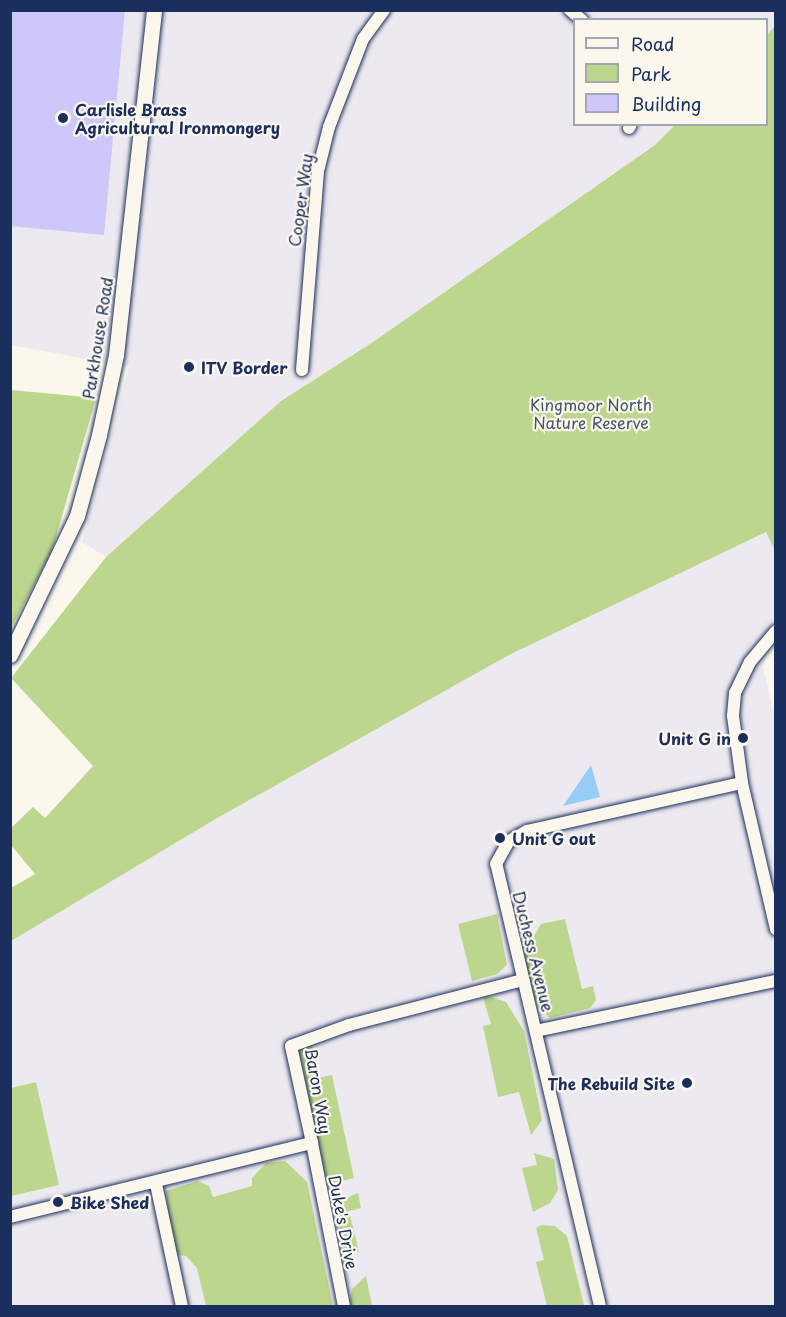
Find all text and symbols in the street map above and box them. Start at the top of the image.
legend [573,18,768,126]
text: Road [631,30,675,57]
text: Park [631,60,671,87]
text: Building [631,90,701,117]
place label: Carlisle Brass Agricultural Ironmongery [75,99,280,137]
marker: Carlisle Brass Agricultural Ironmongery [56,111,70,125]
street label: Cooper Way [284,152,316,248]
street label: Parkhouse Road [78,275,116,401]
place label: ITV Border [201,357,289,377]
marker: ITV Border [182,360,196,374]
park label: Kingmoor North Nature Reserve [530,394,652,432]
place label: Unit G in [658,728,731,748]
marker: Unit G in [736,731,750,745]
place label: Unit G out [512,828,598,848]
marker: Unit G out [493,831,507,845]
street label: Duchess Avenue [510,889,558,1013]
street label: Baron Way [302,1047,336,1135]
place label: The Rebuild Site [545,1073,675,1093]
marker: The Rebuild Site [680,1076,694,1090]
street label: Duke's Drive [325,1173,363,1271]
place label: Bike Shed [70,1192,150,1212]
marker: Bike Shed [51,1195,65,1209]

